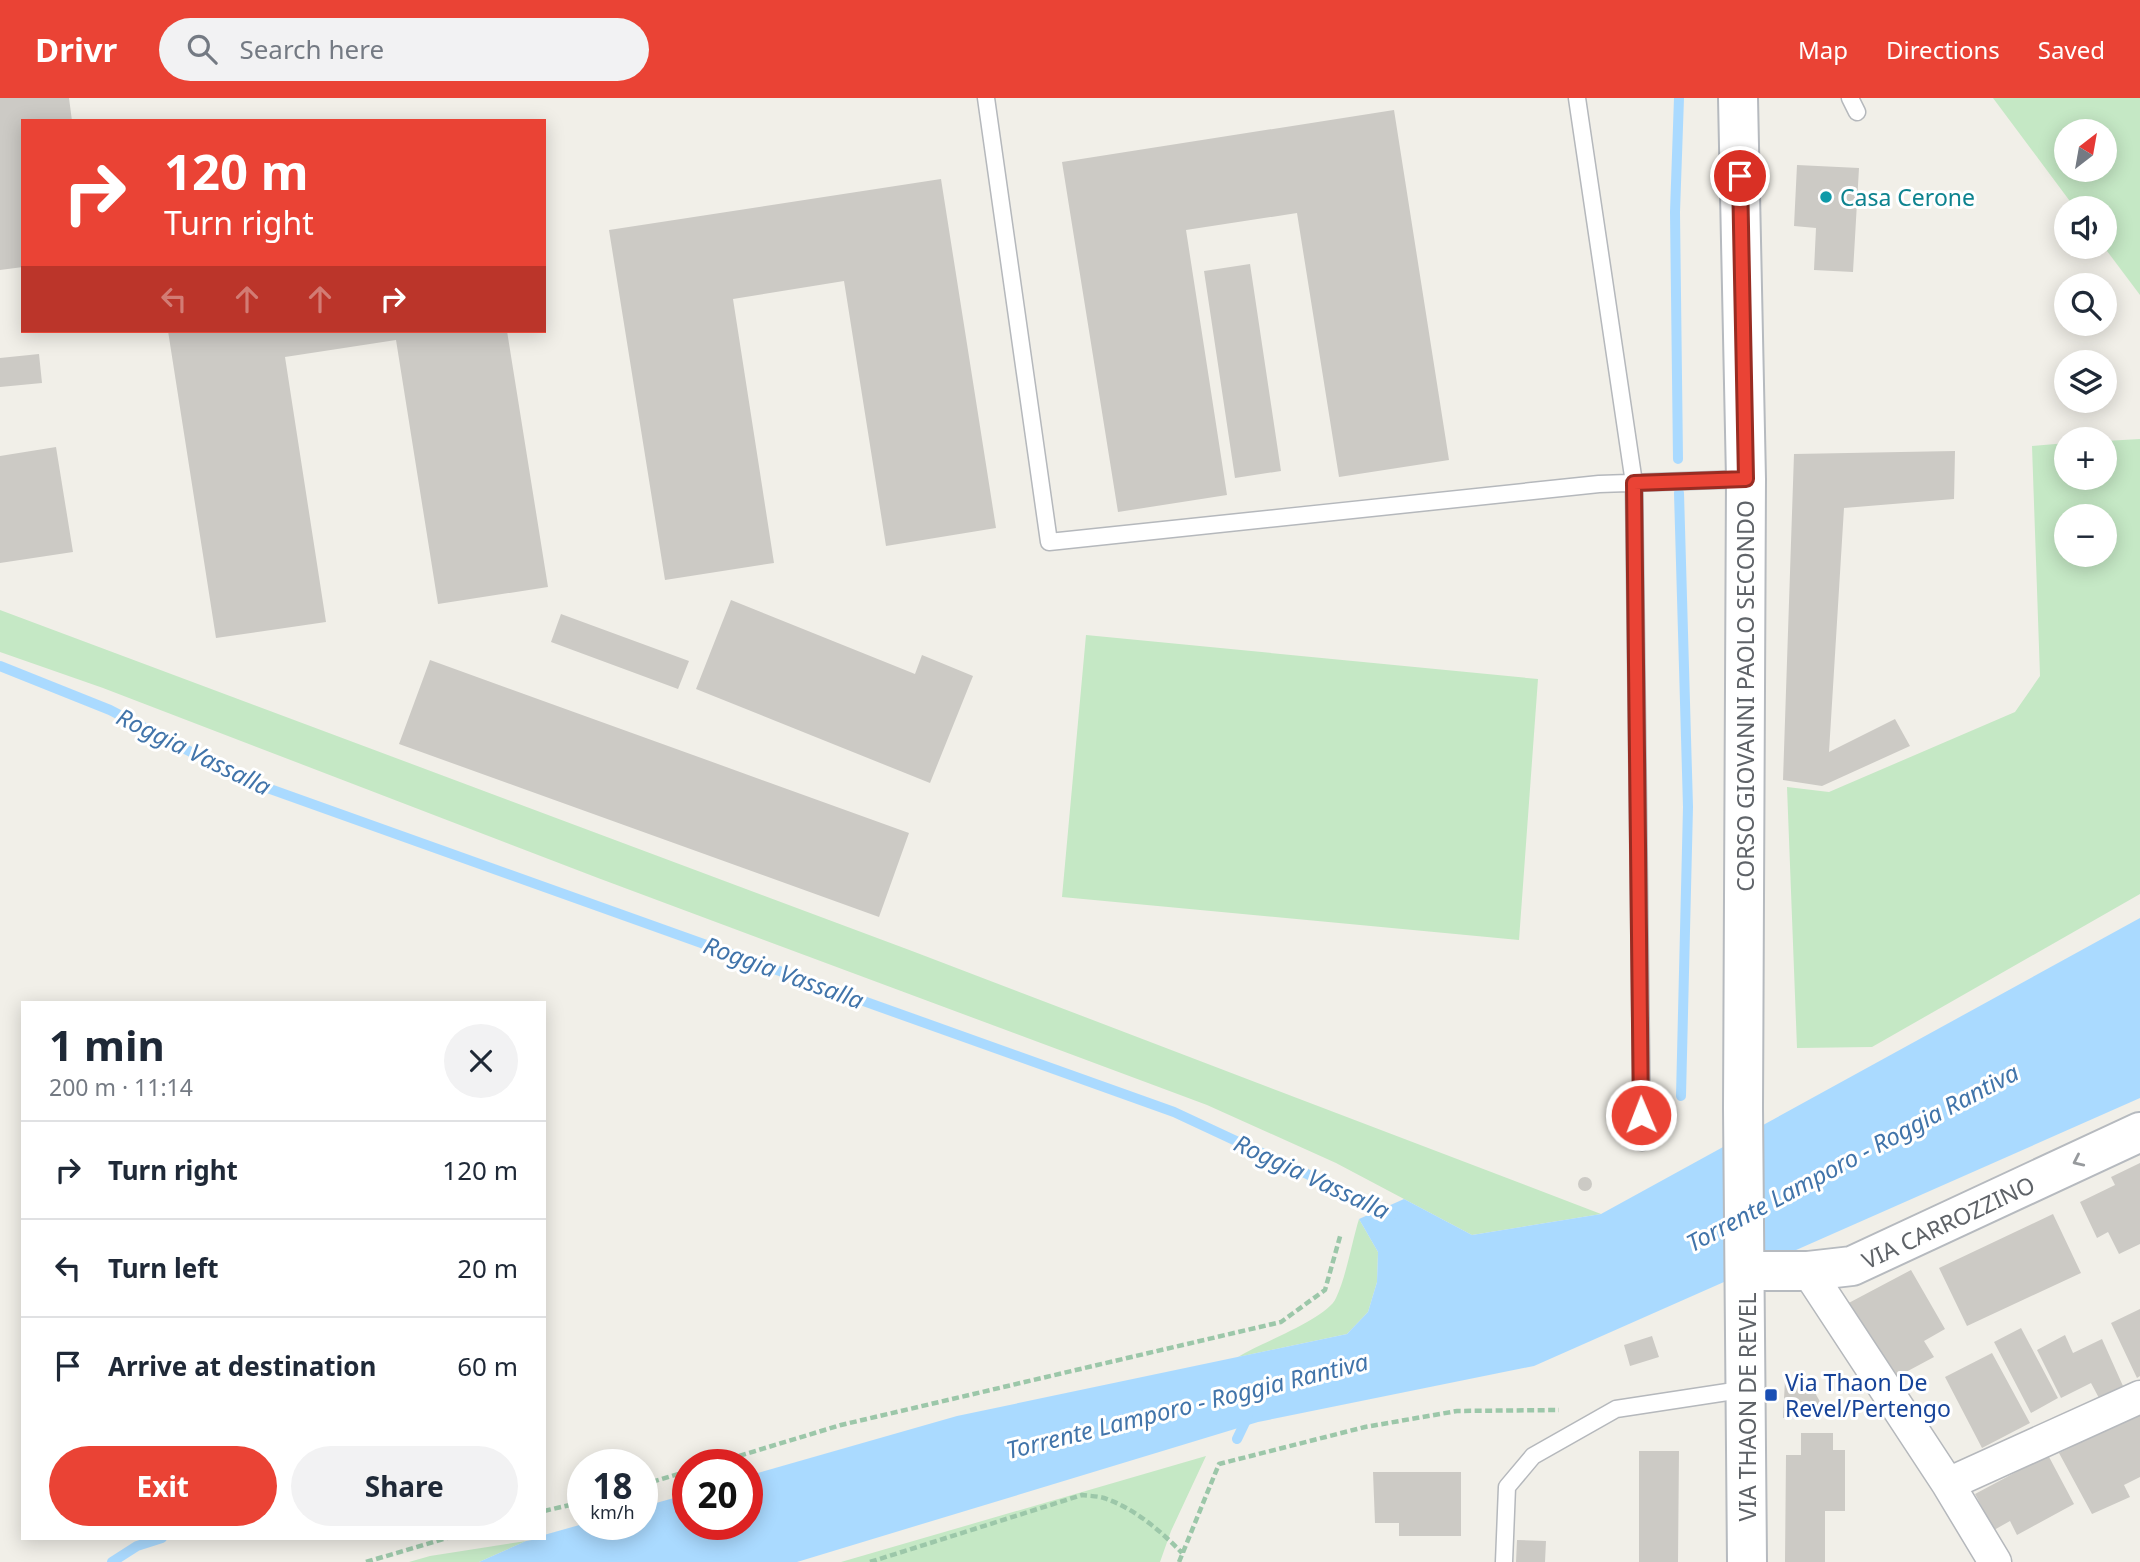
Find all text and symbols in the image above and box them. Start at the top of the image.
search box [159,18,649,81]
text: Drivr [35,27,117,72]
icon: search [183,30,221,68]
text: Search here [239,31,384,67]
text: Map [1798,33,1848,66]
text: Directions [1886,33,2000,66]
text: Saved [2038,33,2105,66]
north arrow [2054,119,2118,182]
map controls [2054,119,2117,567]
text: 120 m [164,138,309,204]
pin [1710,146,1770,206]
icon: right [49,147,140,238]
icon: arrive [1721,157,1759,195]
place label: Casa Cerone [1840,181,1975,213]
marker: Casa Cerone [1818,189,1834,205]
button: sound [2054,196,2117,259]
text: Turn right [164,201,314,244]
button: search [2054,273,2117,336]
icon: left [155,280,193,318]
icon: ahead [228,280,266,318]
icon: ahead [301,280,339,318]
icon: right [374,280,412,318]
button: layers [2054,350,2117,413]
button: + [2054,427,2117,490]
street label: CORSO GIOVANNI PAOLO SECONDO [1729,500,1761,892]
button: − [2054,504,2117,567]
water label: Roggia Vassalla [111,699,277,803]
water label: Roggia Vassalla [699,928,869,1016]
text: 1 min [49,1016,165,1073]
button: close [444,1024,518,1098]
water label: Torrente Lamporo - Roggia Rantiva [1680,1055,2024,1259]
text: 200 m · 11:14 [49,1071,193,1103]
position arrow [1604,1078,1678,1152]
water label: Roggia Vassalla [1229,1126,1395,1227]
icon: right [49,1151,87,1189]
text: Turn right [108,1152,238,1188]
text: 120 m [442,1152,518,1188]
one-way arrow [2073,1153,2085,1167]
street label: VIA CARROZZINO [1856,1168,2040,1276]
icon: left [49,1249,87,1287]
text: Turn left [108,1250,219,1286]
text: 20 m [457,1250,518,1286]
street label: VIA THAON DE REVEL [1731,1292,1763,1522]
water label: Torrente Lamporo - Roggia Rantiva [1003,1344,1372,1466]
icon: arrive [49,1347,87,1385]
text: Arrive at destination [108,1348,377,1384]
text: 60 m [457,1348,518,1384]
place label: Via Thaon De Revel/Pertengo [1785,1366,1951,1424]
marker: Via Thaon De Revel/Pertengo [1763,1387,1779,1403]
button: Exit [49,1446,277,1526]
button: Share [291,1446,518,1526]
speed limit sign: 20 [672,1449,763,1540]
text: 18 [592,1462,633,1509]
text: km/h [590,1500,635,1524]

